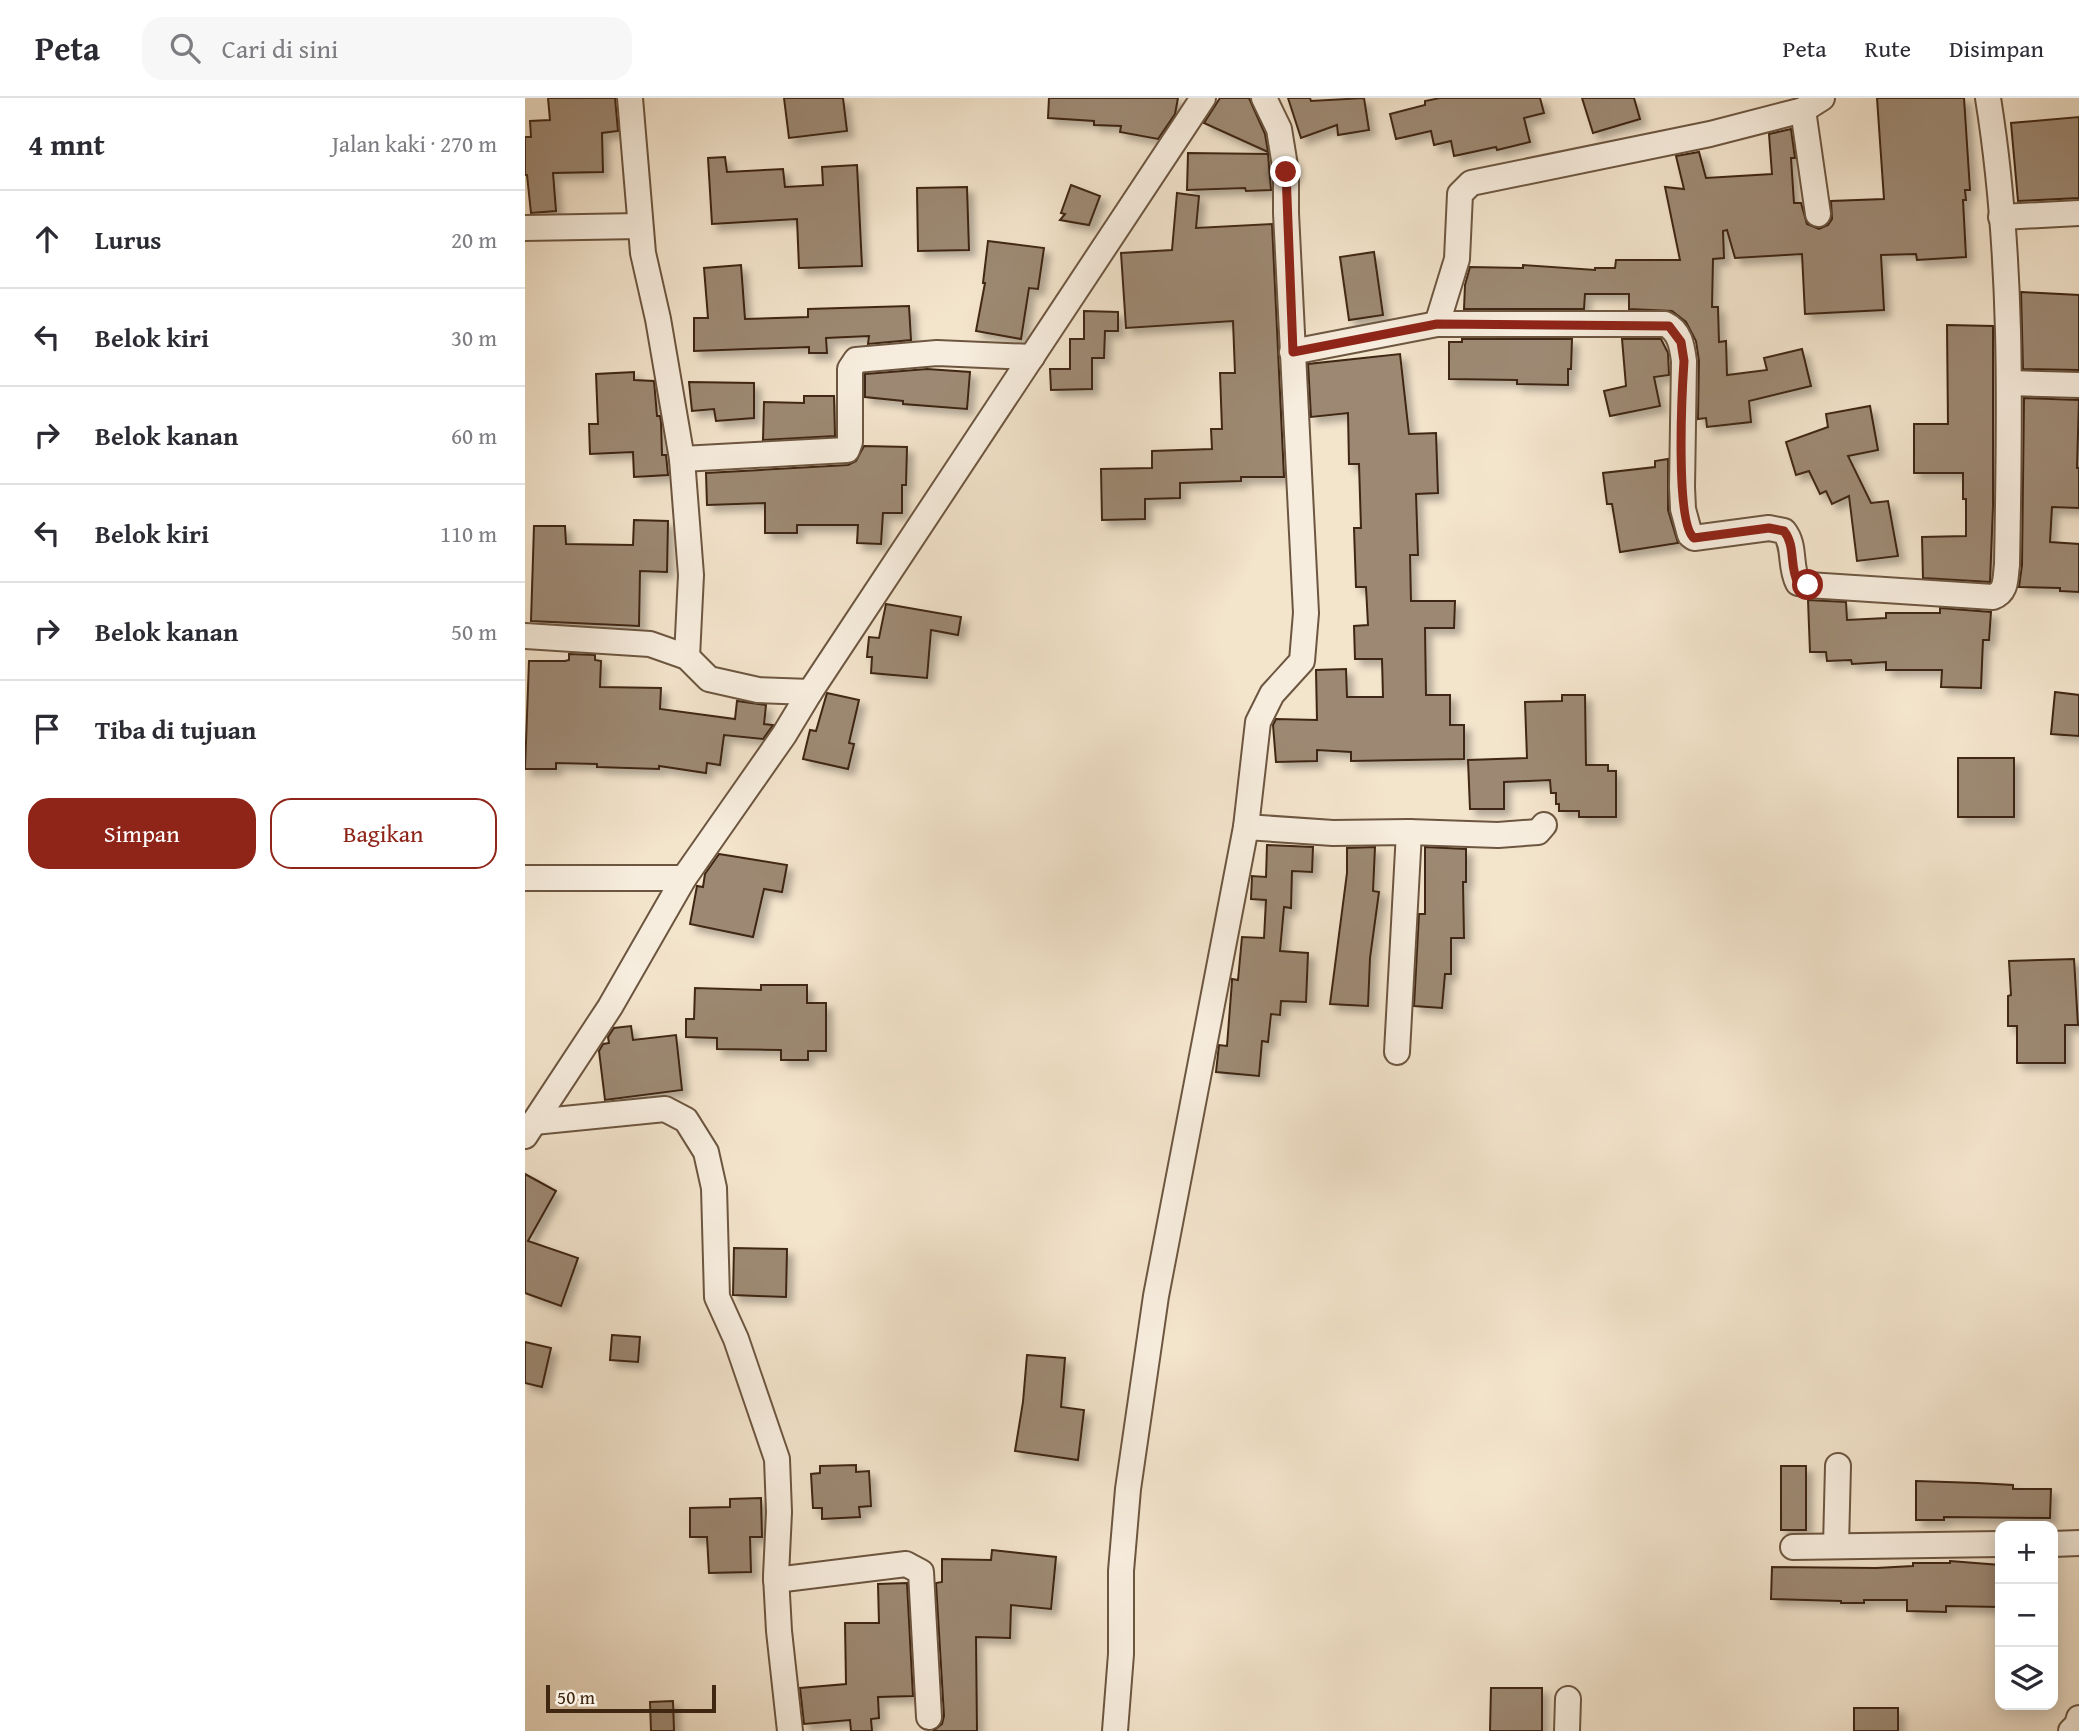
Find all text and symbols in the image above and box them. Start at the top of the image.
search box [142,17,632,80]
text: Peta [35,24,100,72]
icon: search [166,29,204,67]
text: Cari di sini [222,29,338,68]
text: Peta [1783,31,1826,66]
text: Rute [1864,31,1911,66]
text: Disimpan [1949,31,2044,66]
text: 4 mnt [28,122,105,166]
text: Jalan kaki · 270 m [332,127,497,160]
route end [1270,156,1301,187]
icon: ahead [28,220,66,258]
text: Lurus [95,220,161,259]
text: 20 m [451,223,497,256]
icon: left [28,318,66,356]
text: Belok kiri [95,318,209,357]
text: 30 m [451,321,497,354]
icon: right [28,416,66,454]
text: Belok kanan [95,416,238,455]
text: 60 m [451,419,497,452]
icon: left [28,514,66,552]
text: Belok kiri [95,514,209,553]
text: 110 m [440,517,497,550]
route start [1792,569,1823,600]
icon: right [28,612,66,650]
text: Belok kanan [95,612,238,651]
text: 50 m [451,615,497,648]
icon: arrive [28,710,66,748]
text: Tiba di tujuan [95,710,256,749]
button: Simpan [28,798,256,869]
button: Bagikan [270,798,497,869]
map controls [1995,1521,2058,1710]
button: + [1995,1521,2058,1584]
button: − [1995,1584,2058,1647]
button: layers [1995,1647,2058,1710]
scale bar [546,1682,716,1714]
text: 50 m [557,1683,595,1711]

